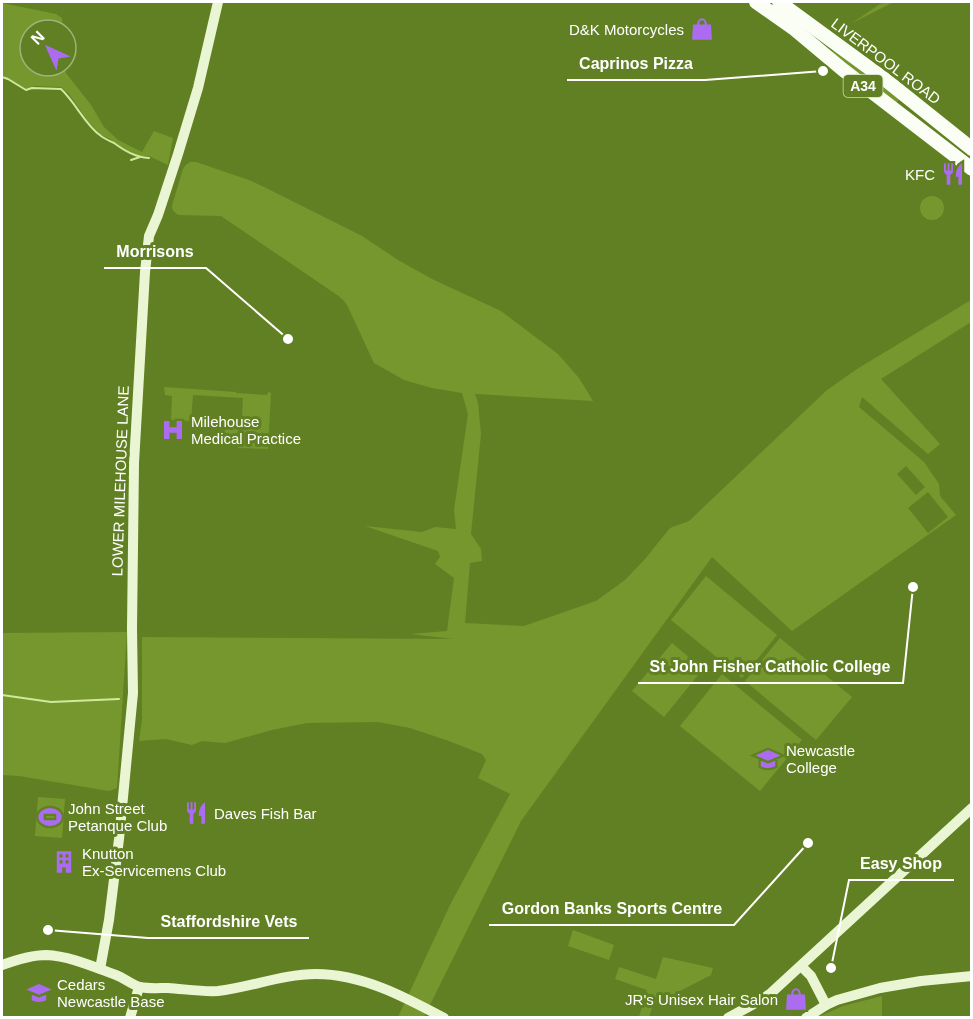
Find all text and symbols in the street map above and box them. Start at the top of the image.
street label: LIVERPOOL ROAD [828,14,944,108]
shop icon: D&K Motorcycles [689,16,715,42]
north arrow [18,18,78,78]
place label: D&K Motorcycles [569,21,684,38]
text: N [28,28,48,48]
callout: Caprinos Pizza [567,46,705,80]
text: Caprinos Pizza [579,55,693,72]
road number: A34 [844,75,882,97]
restaurant icon: KFC [940,161,966,187]
place label: KFC [905,166,935,183]
callout: Morrisons [104,234,206,268]
text: Morrisons [116,243,194,260]
street label: LOWER MILEHOUSE LANE [108,385,132,577]
place label: Milehouse Medical Practice [191,413,301,447]
hospital icon: Milehouse Medical Practice [160,417,186,443]
callout: St John Fisher Catholic College [638,649,903,683]
text: St John Fisher Catholic College [650,658,891,675]
place label: Newcastle College [786,742,855,776]
school or university icon: Newcastle College [755,746,781,772]
place label: John Street Petanque Club [68,800,167,834]
restaurant icon: Daves Fish Bar [183,800,209,826]
sports icon: John Street Petanque Club [37,804,63,830]
place label: Daves Fish Bar [214,805,317,822]
place label: Knutton Ex-Servicemens Club [82,845,226,879]
callout: Easy Shop [849,846,954,880]
building icon: Knutton Ex-Servicemens Club [51,849,77,875]
text: Easy Shop [860,855,942,872]
callout: Gordon Banks Sports Centre [489,891,734,925]
text: Gordon Banks Sports Centre [502,900,722,917]
callout: Staffordshire Vets [148,904,309,938]
text: Staffordshire Vets [161,913,298,930]
place label: Cedars Newcastle Base [57,976,165,1010]
school or university icon: Cedars Newcastle Base [26,980,52,1006]
shop icon: JR's Unisex Hair Salon [783,986,809,1012]
place label: JR's Unisex Hair Salon [625,991,778,1008]

